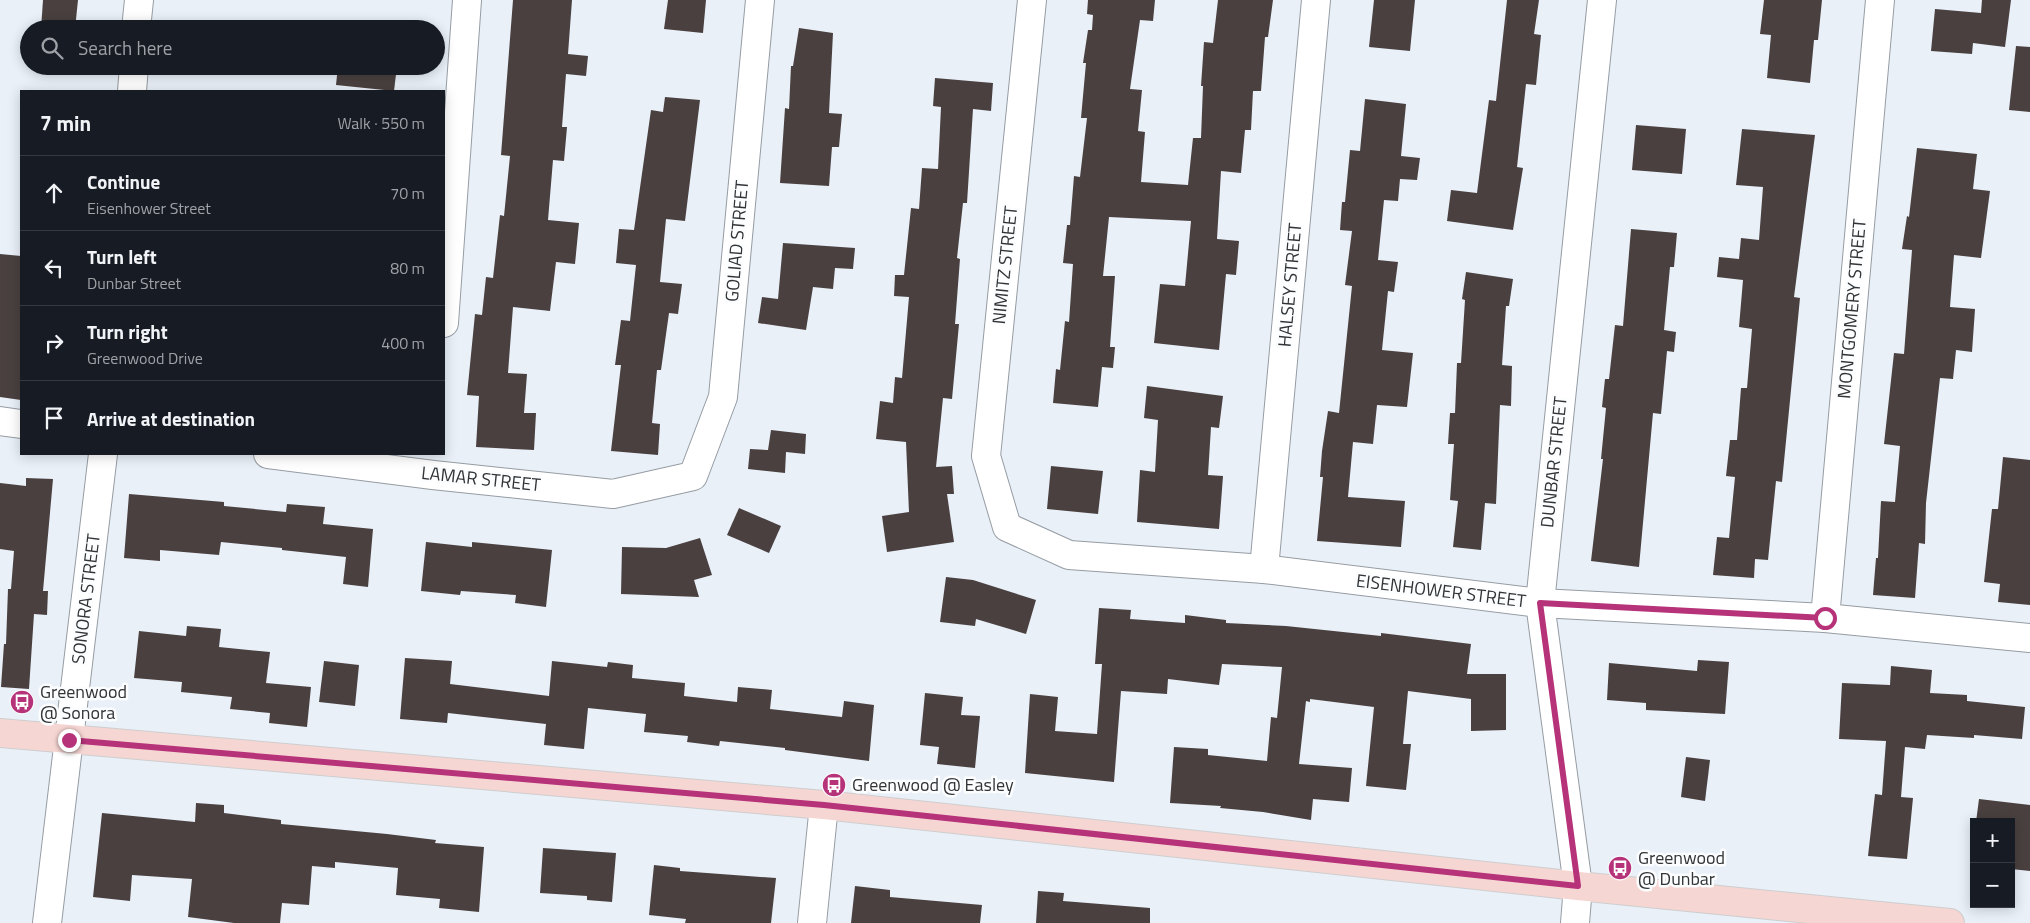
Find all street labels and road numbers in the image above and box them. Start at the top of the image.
street label: GOLIAD STREET [718,178,755,303]
street label: NIMITZ STREET [985,204,1024,325]
street label: MONTGOMERY STREET [1830,217,1873,400]
street label: HALSEY STREET [1271,221,1308,348]
street label: DUNBAR STREET [1533,395,1574,529]
street label: LAMAR STREET [420,459,543,498]
street label: SONORA STREET [64,532,107,666]
street label: EISENHOWER STREET [1355,567,1528,614]

